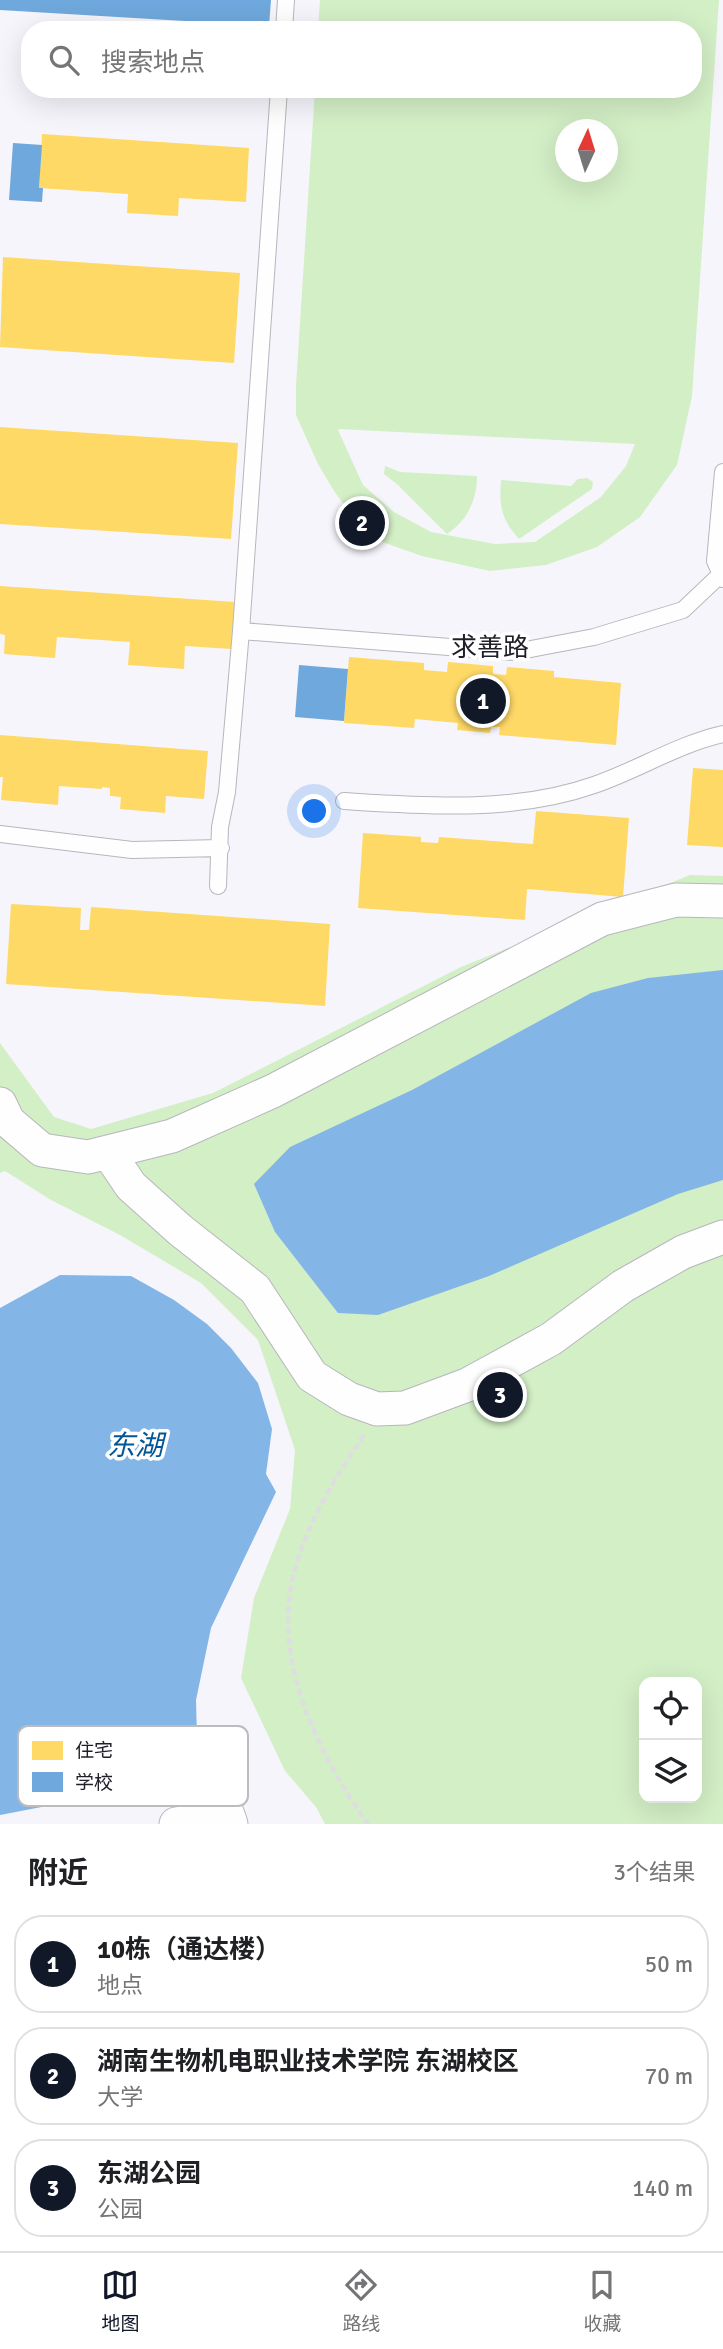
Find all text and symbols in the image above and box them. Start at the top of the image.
search box [21,21,702,98]
icon: search [45,41,83,79]
text: 搜索地点 [101,47,205,79]
north arrow [555,119,618,182]
pin: 2 [339,497,385,549]
street label: 求善路 [451,632,529,664]
pin: 1 [460,675,506,727]
your location [297,794,331,828]
pin: 3 [477,1369,523,1421]
water label: 东湖 [107,1429,167,1463]
map controls [639,1677,702,1803]
button: locate [639,1677,702,1740]
legend [18,1726,248,1806]
text: 住宅 [75,1739,113,1763]
button: layers [639,1740,702,1803]
text: 学校 [75,1771,113,1795]
text: 附近 [28,1855,88,1892]
text: 3个结果 [614,1858,695,1887]
text: 10栋（通达楼） [97,1934,281,1966]
text: 1 [47,1950,59,1979]
text: 50 m [645,1950,693,1979]
text: 地点 [97,1971,143,2000]
text: 湖南生物机电职业技术学院 东湖校区 [97,2046,519,2078]
text: 2 [47,2062,59,2091]
text: 70 m [645,2062,693,2091]
text: 大学 [97,2083,143,2112]
text: 东湖公园 [97,2158,201,2190]
text: 3 [47,2174,59,2203]
text: 140 m [632,2174,693,2203]
text: 公园 [97,2195,143,2224]
tab: 地图 [101,2266,140,2336]
tab: 路线 [342,2266,381,2336]
tab: 收藏 [583,2266,622,2336]

